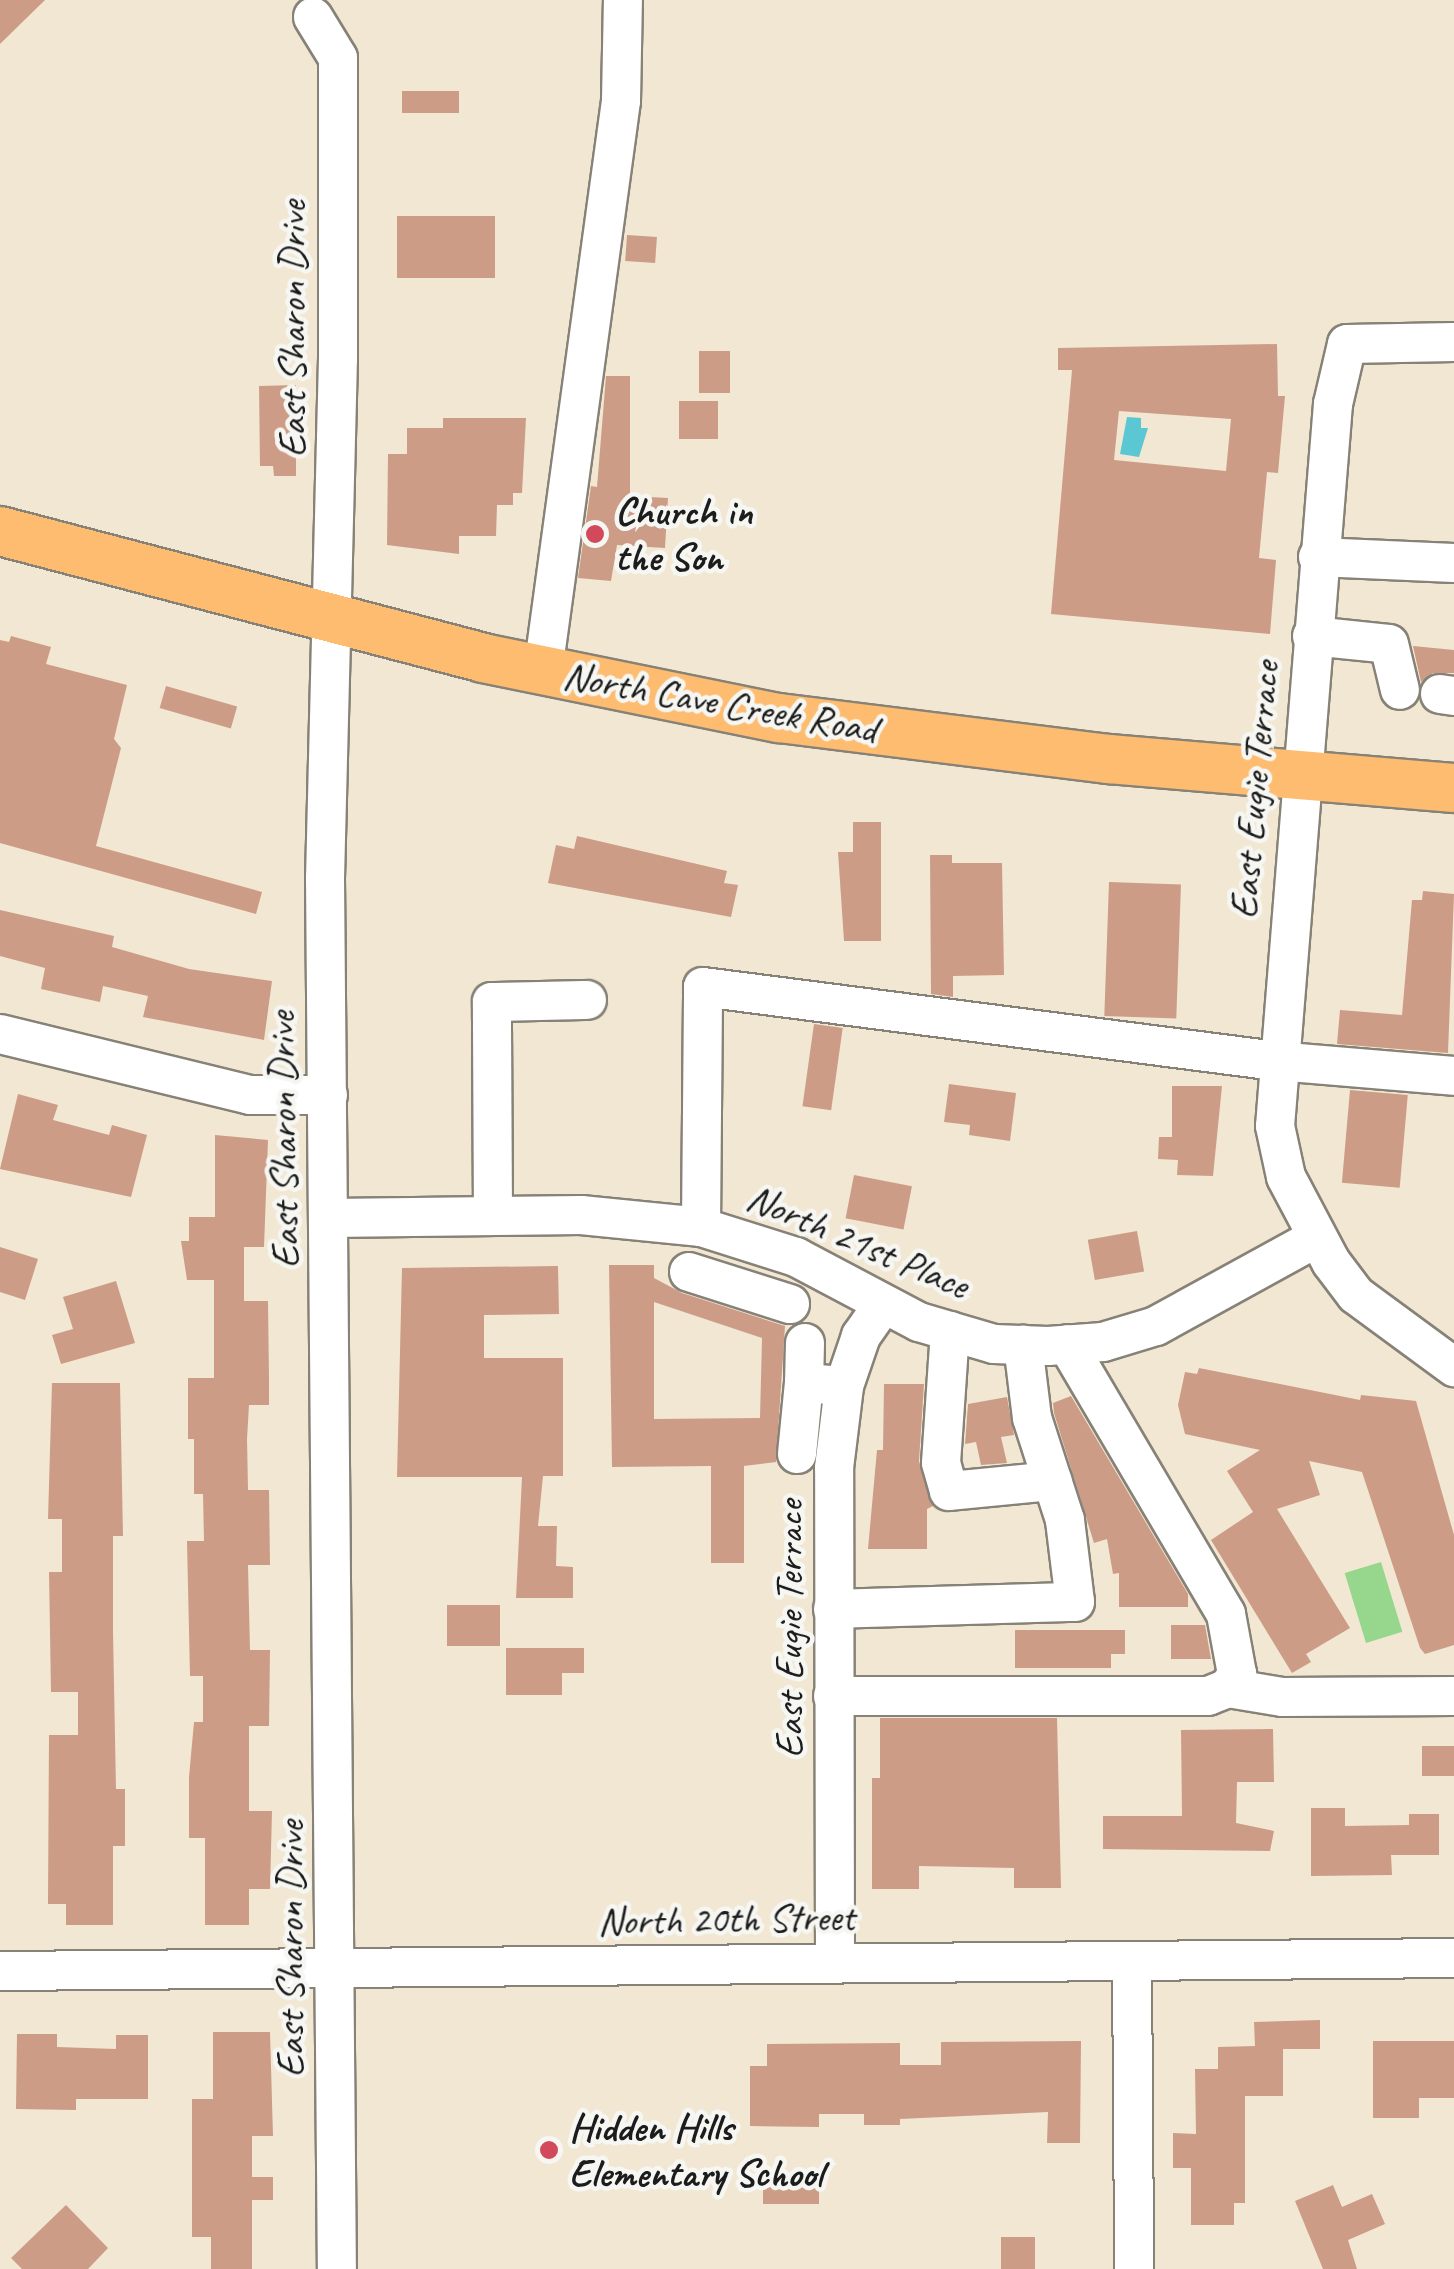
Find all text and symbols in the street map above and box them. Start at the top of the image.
street label: East Sharon Drive [268,199,316,459]
place label: Church in the Son [615,487,752,581]
marker: Church in the Son [584,523,606,545]
street label: North Cave Creek Road [560,651,880,753]
street label: East Eugie Terrace [1219,660,1289,920]
street label: East Sharon Drive [257,1010,309,1270]
street label: North 21st Place [740,1173,976,1309]
street label: East Eugie Terrace [765,1501,813,1757]
street label: East Sharon Drive [266,1819,314,2079]
street label: North 20th Street [597,1893,855,1945]
place label: Hidden Hills Elementary School [569,2103,823,2197]
marker: Hidden Hills Elementary School [538,2139,560,2161]

